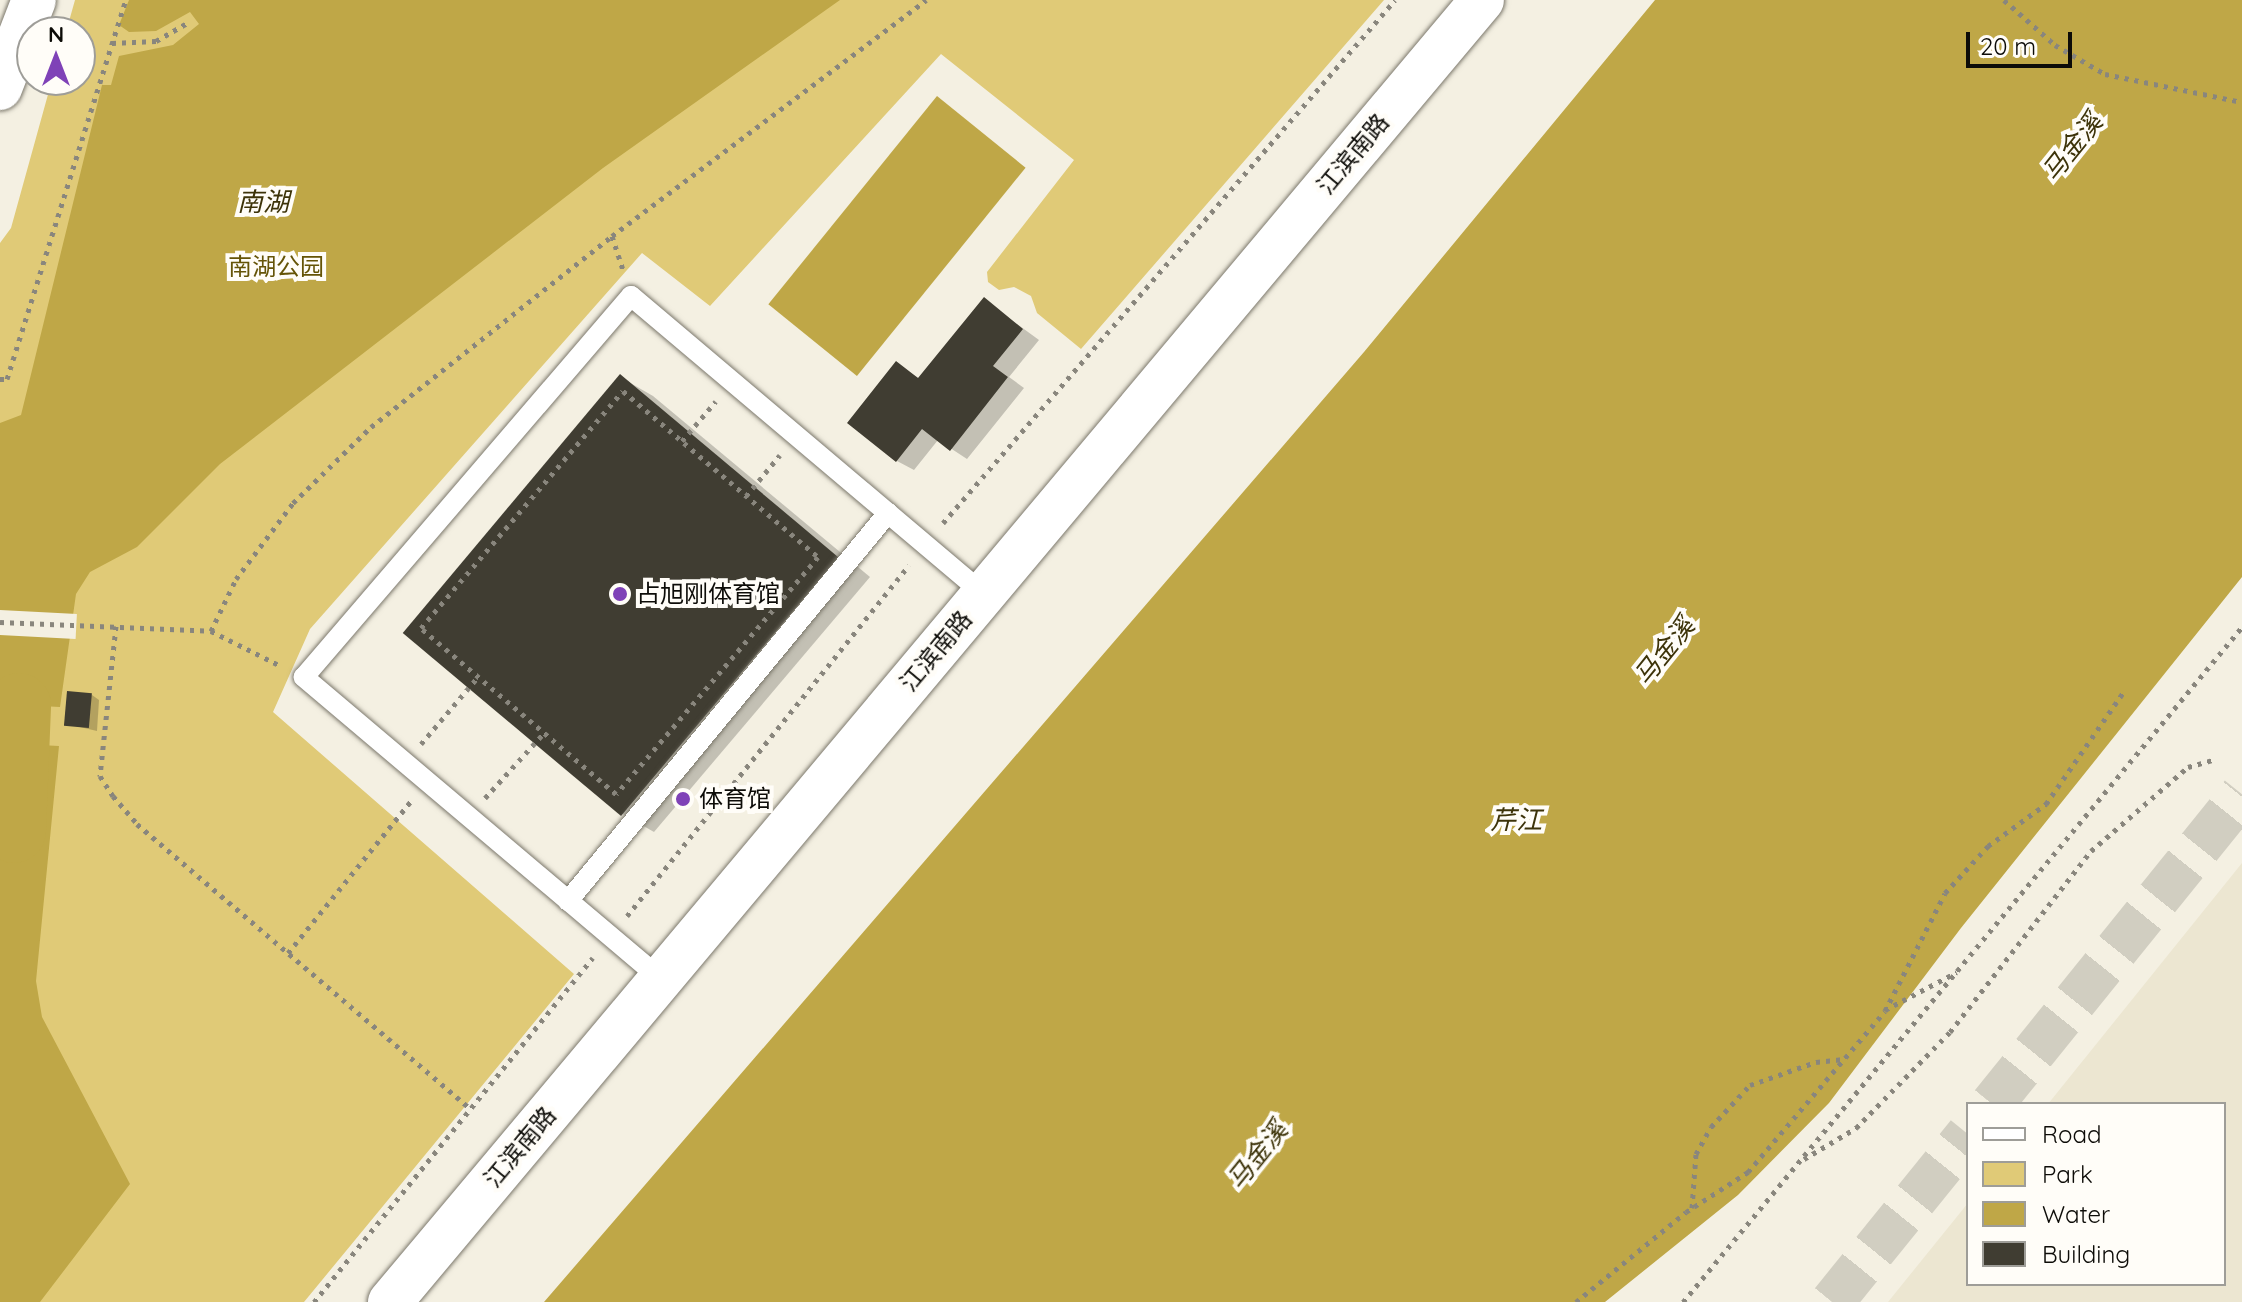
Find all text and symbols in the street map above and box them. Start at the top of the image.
north arrow [16,16,96,96]
scale bar [1970,16,2076,66]
text: N [48,20,64,48]
text: 20 m [1980,31,2036,61]
water label: 马金溪 [2035,107,2109,187]
street label: 江滨南路 [1311,108,1395,200]
water label: 南湖 [237,186,289,218]
park label: 南湖公园 [228,253,324,281]
place label: 占旭刚体育馆 [636,580,780,608]
marker: 占旭刚体育馆 [611,585,629,603]
street label: 江滨南路 [894,605,978,697]
water label: 马金溪 [1627,611,1701,691]
place label: 体育馆 [699,785,771,813]
marker: 体育馆 [674,790,692,808]
water label: 芹江 [1490,804,1542,836]
street label: 江滨南路 [478,1101,562,1193]
legend [1966,1102,2226,1286]
water label: 马金溪 [1220,1115,1294,1195]
text: Road [2042,1119,2102,1149]
text: Park [2042,1159,2093,1189]
text: Water [2042,1199,2110,1229]
text: Building [2042,1239,2130,1269]

